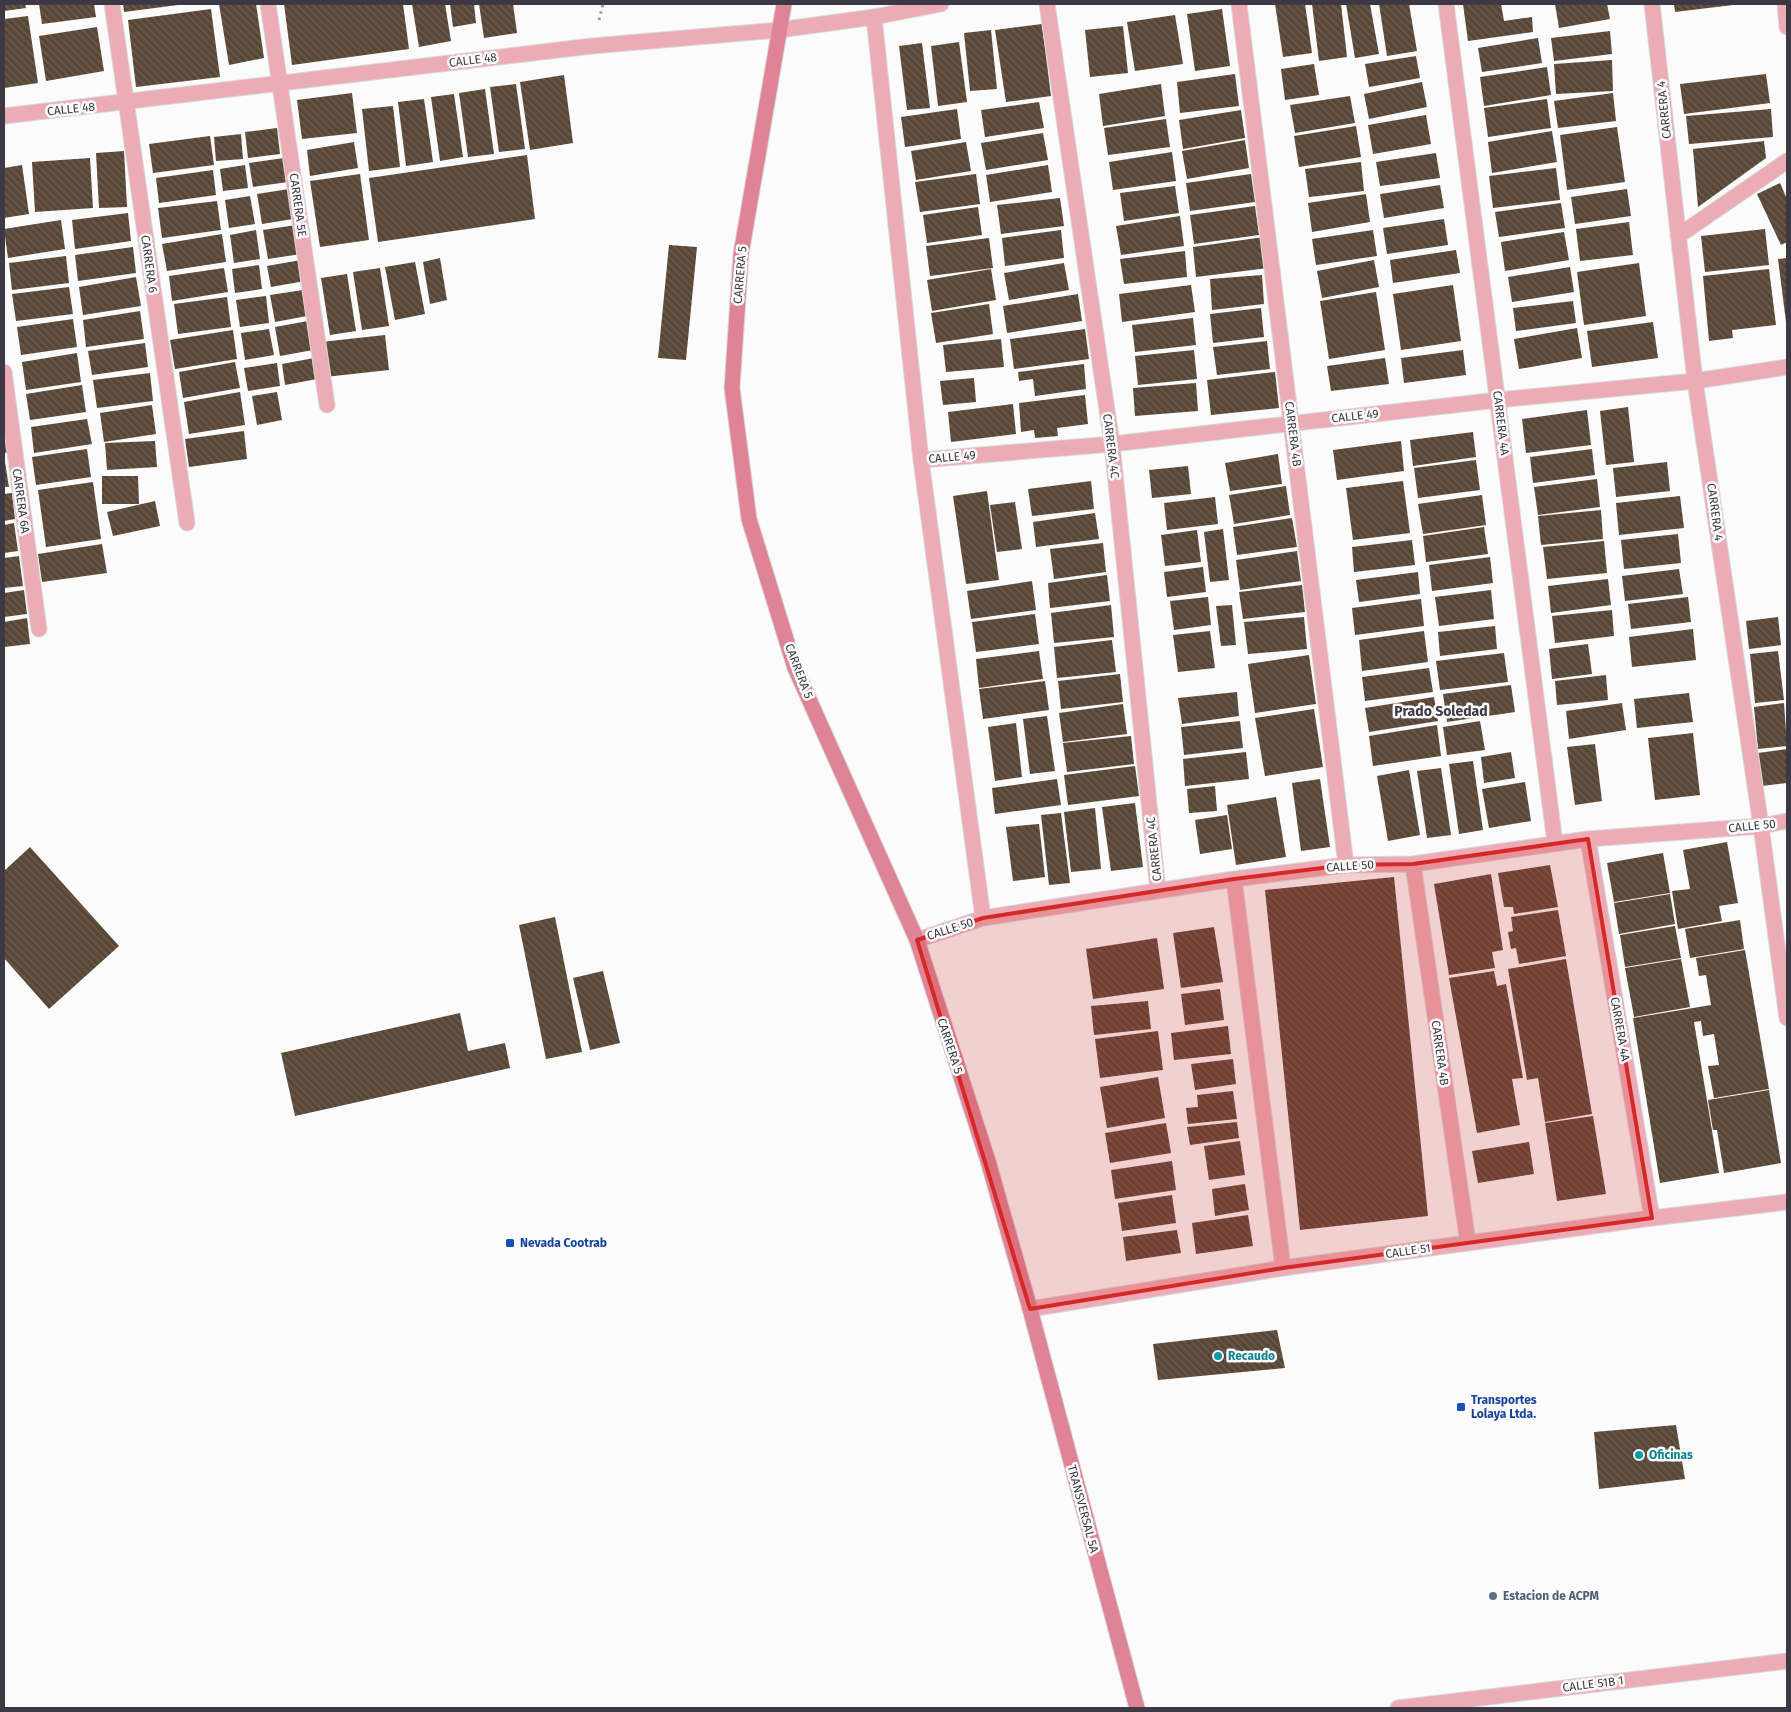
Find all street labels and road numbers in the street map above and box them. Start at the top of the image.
street label: CALLE 48 [448,50,498,70]
street label: CARRERA 4 [1654,80,1674,140]
street label: CALLE 48 [46,99,96,118]
street label: CARRERA 5E [287,172,309,238]
street label: CARRERA 6 [138,234,160,294]
street label: CARRERA 5 [731,246,749,304]
street label: CARRERA 4A [1490,390,1512,456]
street label: CARRERA 4B [1282,401,1304,467]
street label: CALLE 49 [1331,407,1379,425]
street label: CARRERA 4C [1100,413,1122,479]
street label: CALLE 49 [928,448,976,466]
street label: CARRERA 6A [10,468,32,534]
street label: CARRERA 4 [1704,482,1726,542]
street label: CARRERA 5 [782,641,816,701]
street label: CARRERA 4C [1144,816,1164,882]
street label: CALLE 50 [1727,817,1777,835]
street label: CALLE 50 [1326,857,1375,875]
street label: CALLE 50 [925,915,975,943]
street label: CARRERA 4A [1607,996,1633,1062]
street label: CARRERA 5 [934,1016,966,1076]
street label: CARRERA 4B [1429,1020,1451,1086]
street label: CALLE 51 [1384,1241,1432,1261]
street label: TRANSVERSAL 5A [1065,1463,1102,1555]
street label: CALLE 51B 1 [1562,1673,1624,1695]

